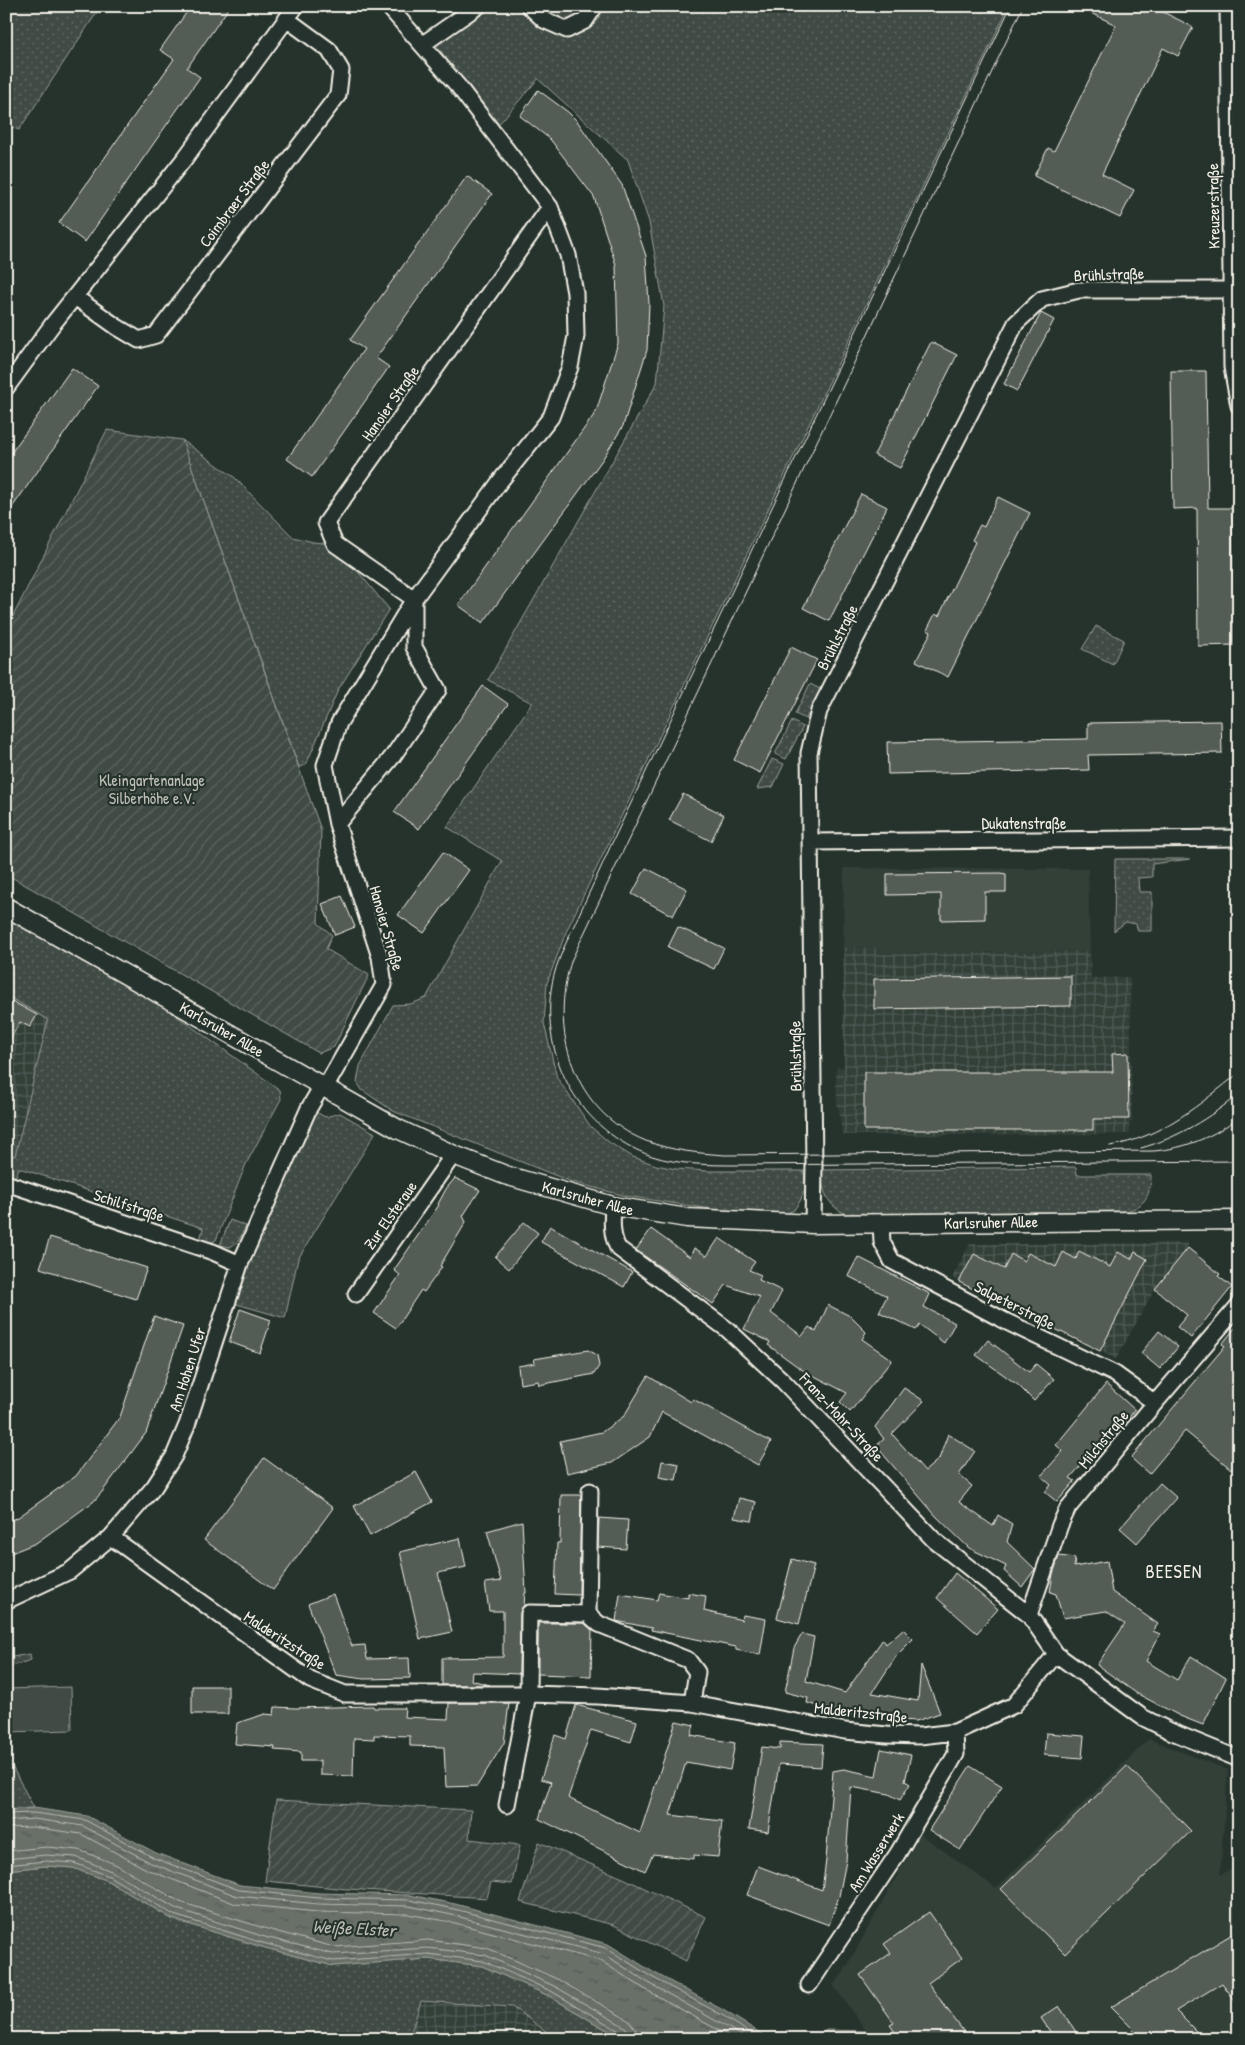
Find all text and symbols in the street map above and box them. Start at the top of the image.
street label: Coimbraer Straße [194,154,275,252]
street label: Kreuzerstraße [1201,162,1225,249]
street label: Brühlstraße [1073,262,1145,286]
street label: Hanoier Straße [356,360,424,445]
street label: Brühlstraße [811,600,863,673]
park label: Kleingartenanlage Silberhöhe e.V. [99,769,206,809]
street label: Dukatenstraße [982,812,1067,834]
street label: Hanoier Straße [364,883,410,974]
street label: Karlsruher Allee [176,996,269,1062]
street label: Brühlstraße [783,1020,807,1091]
street label: Karlsruher Allee [540,1175,637,1221]
street label: Zur Elsteraue [358,1176,422,1254]
street label: Schilfstraße [91,1183,168,1227]
street label: Karlsruher Allee [944,1210,1039,1234]
street label: Salpeterstraße [971,1275,1060,1335]
street label: Am Hohen Ufer [163,1324,211,1414]
street label: Franz-Mohr-Straße [794,1367,889,1467]
street label: Milchstraße [1073,1405,1134,1473]
district label: BEESEN [1146,1559,1202,1584]
street label: Malderitzstraße [240,1605,331,1675]
street label: Malderitzstraße [813,1696,909,1728]
street label: Am Wasserwerk [843,1808,909,1896]
water label: Weiße Elster [312,1913,398,1943]

